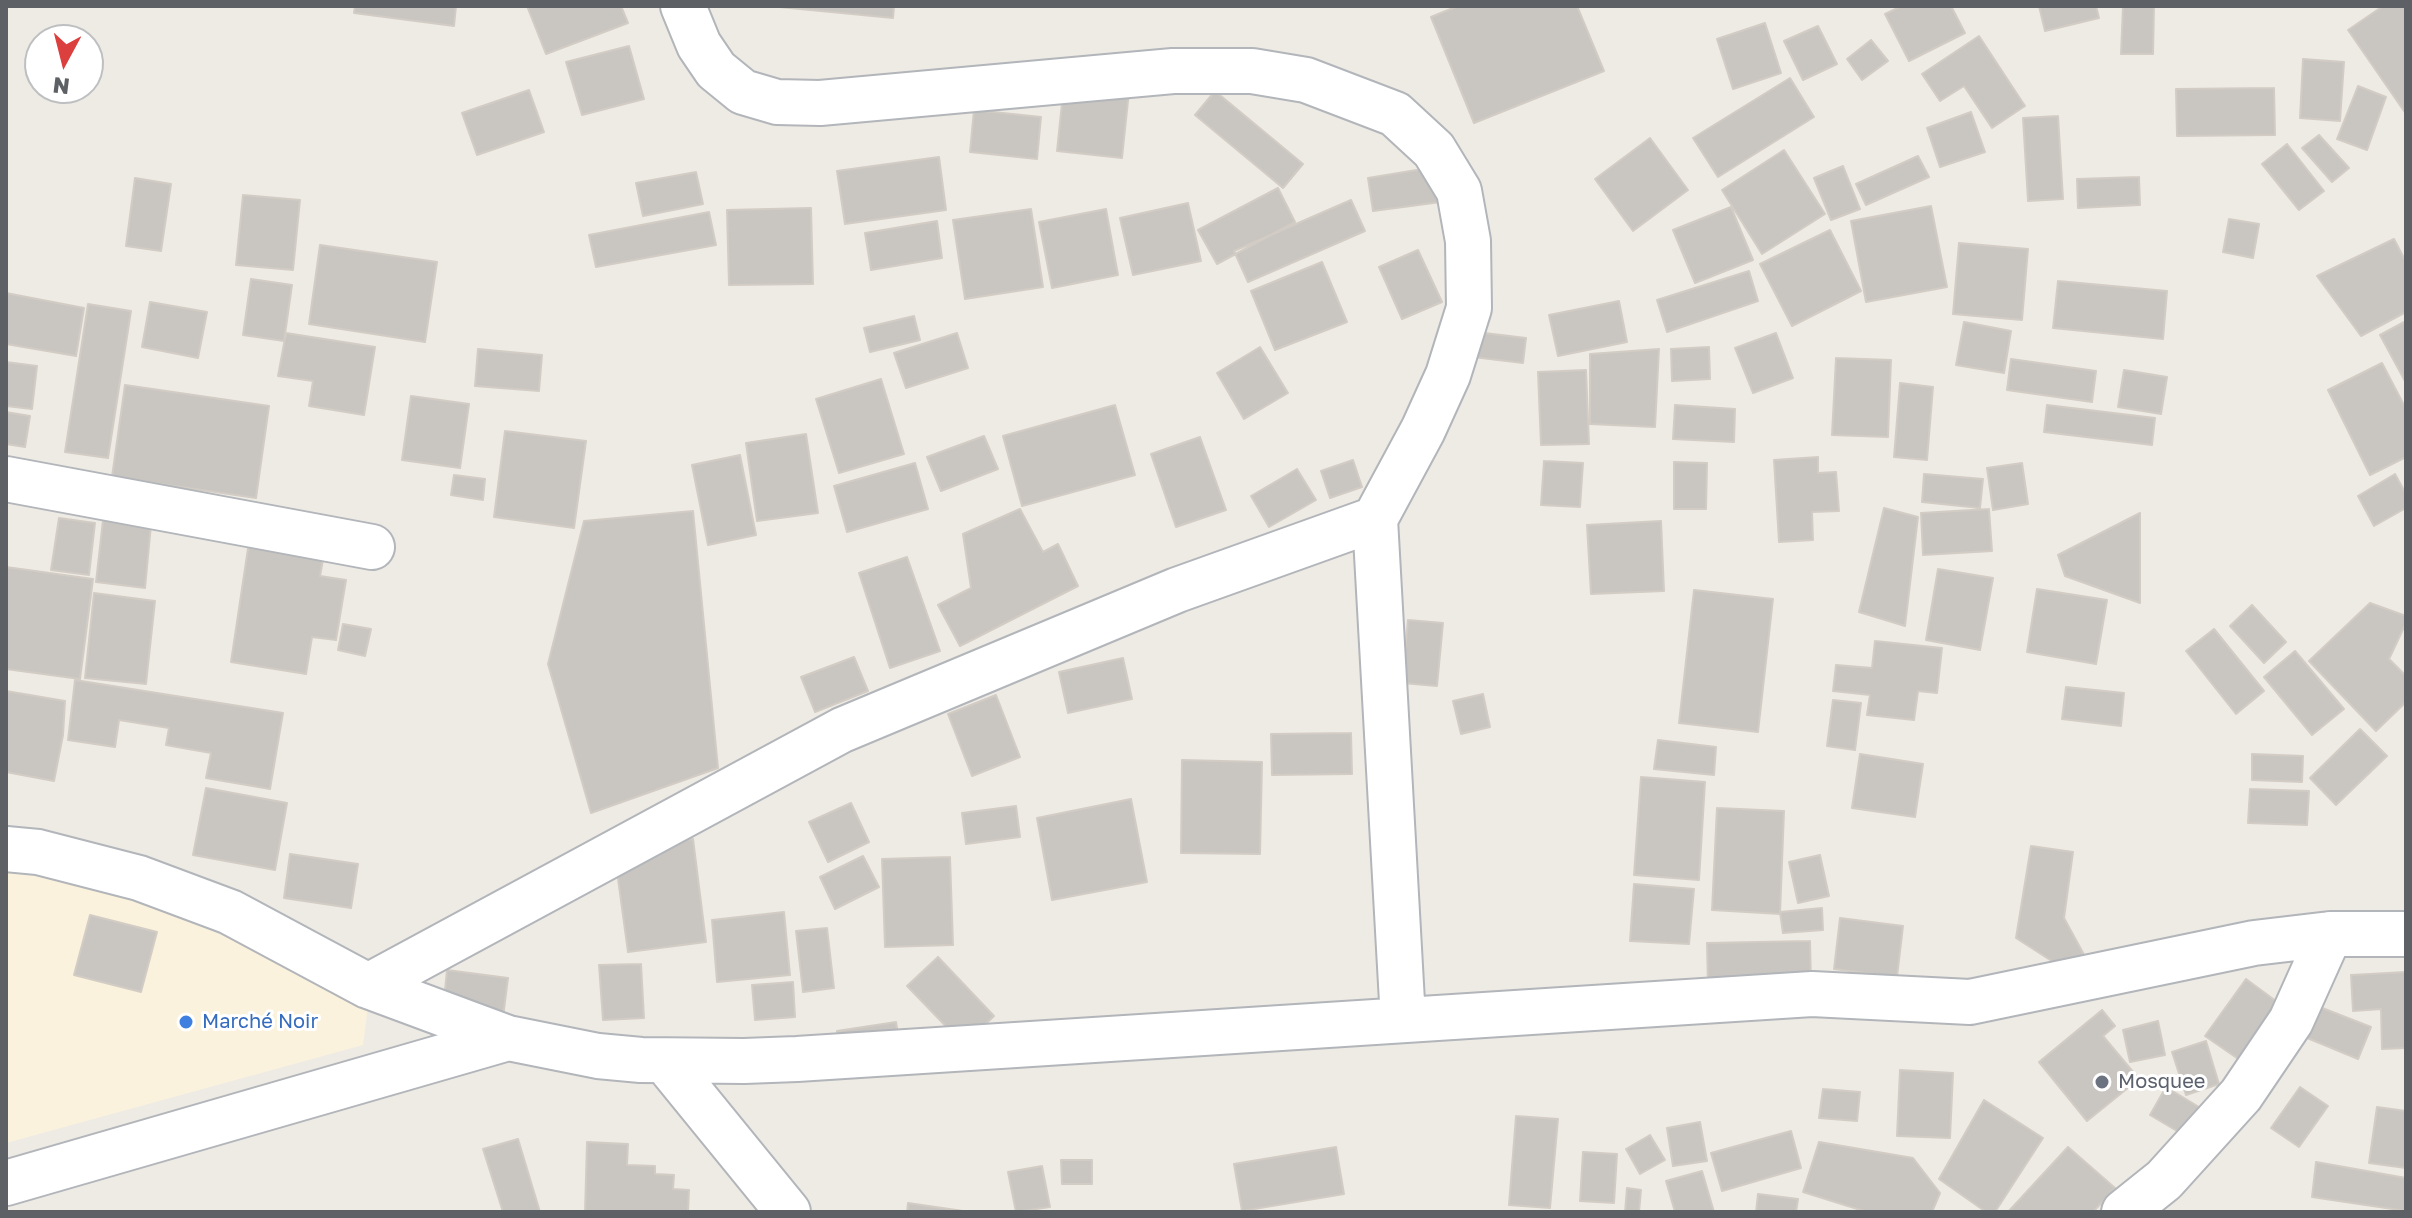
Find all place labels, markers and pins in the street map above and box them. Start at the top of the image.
place label: Marché Noir [202,1010,318,1034]
marker: Marché Noir [177,1013,195,1031]
place label: Mosquee [2118,1070,2205,1094]
marker: Mosquee [2093,1073,2111,1091]

